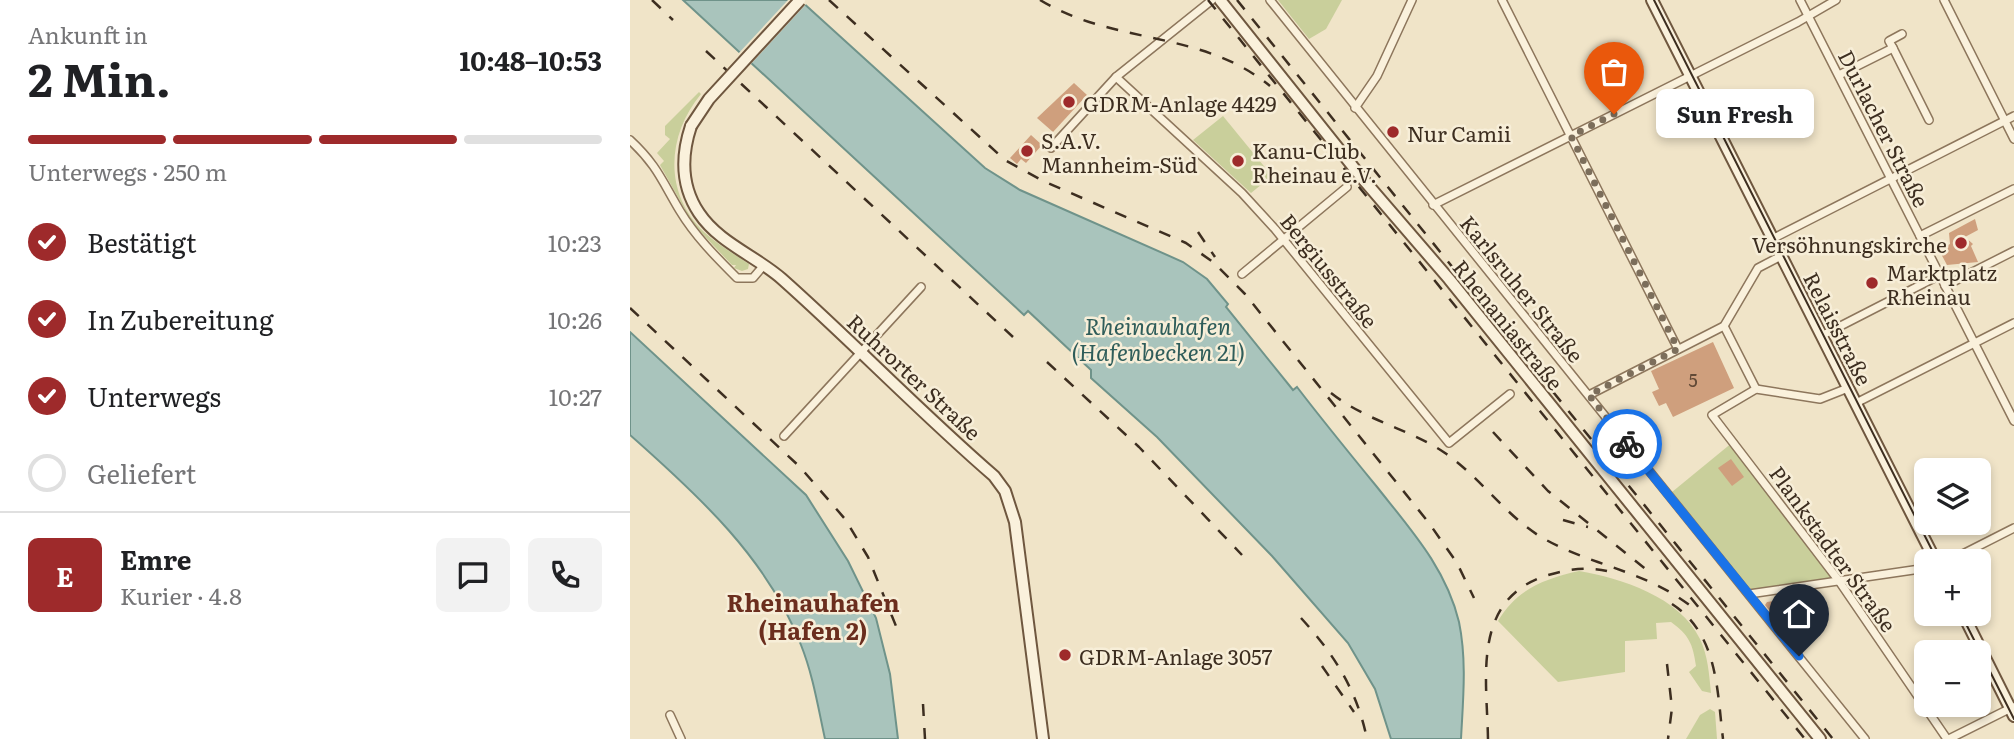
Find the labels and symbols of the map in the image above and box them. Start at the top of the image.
pin [1584,42,1644,114]
street label: Durlacher Straße [1832,44,1938,212]
place label: GDRM-Anlage 4429 [1083,87,1276,118]
callout: Sun Fresh [1656,90,1814,138]
marker: GDRM-Anlage 4429 [1061,94,1077,110]
place label: Nur Camii [1407,117,1511,148]
place label: S.A.V. Mannheim-Süd [1041,124,1198,179]
marker: Nur Camii [1385,124,1401,140]
place label: Kanu-Club Rheinau e.V. [1252,134,1377,189]
marker: S.A.V. Mannheim-Süd [1019,143,1035,159]
marker: Kanu-Club Rheinau e.V. [1230,153,1246,169]
street label: Bergiusstraße [1274,206,1386,334]
street label: Karlsruher Straße [1454,208,1592,368]
place label: Versöhnungskirche [1752,228,1947,259]
marker: Versöhnungskirche [1953,235,1969,251]
street label: Rhenaniastraße [1447,252,1572,396]
place label: Marktplatz Rheinau [1886,256,1997,311]
street label: Relaisstraße [1797,266,1881,390]
marker: Marktplatz Rheinau [1864,275,1880,291]
street label: Ruhrorter Straße [841,306,989,446]
water label: Rheinauhafen (Hafenbecken 21) [1071,308,1245,368]
house number: 5 [1688,366,1698,393]
courier [1592,409,1662,479]
street label: Plankstadter Straße [1763,458,1905,638]
district label: Rheinauhafen (Hafen 2) [726,584,900,647]
pin [1769,584,1829,656]
place label: GDRM-Anlage 3057 [1079,640,1273,671]
marker: GDRM-Anlage 3057 [1057,647,1073,663]

